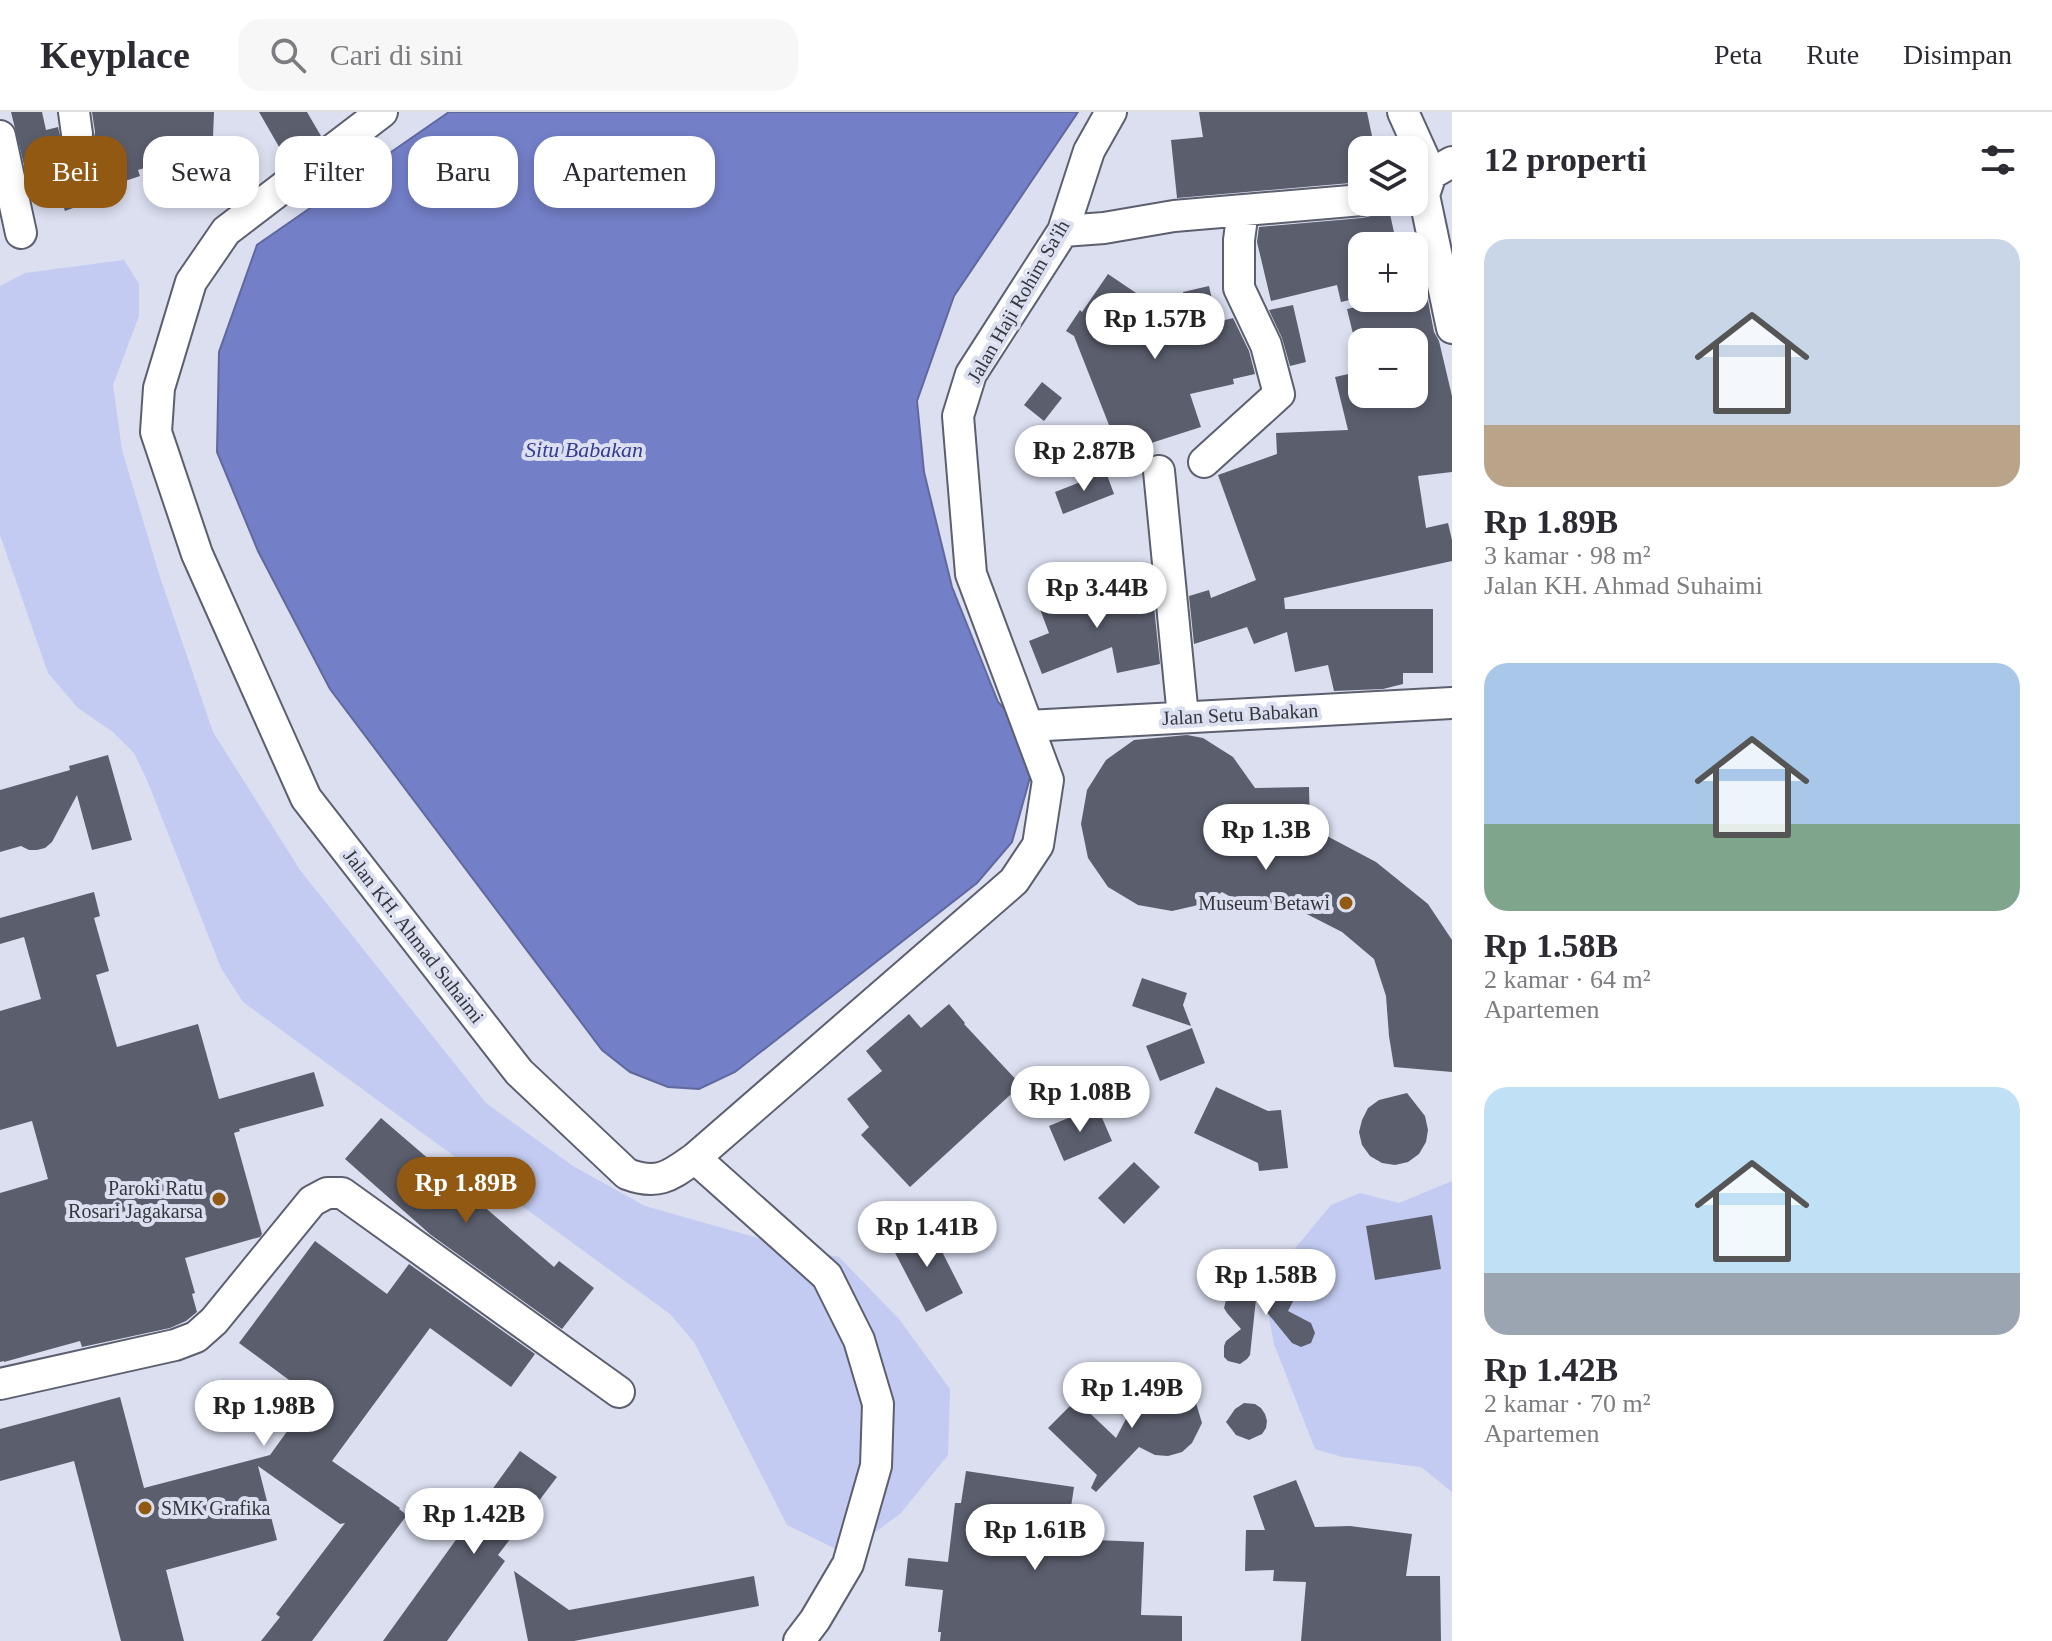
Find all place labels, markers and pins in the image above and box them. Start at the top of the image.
pin: Rp 1.57B [1072,293,1238,361]
pin: Rp 2.87B [1001,425,1167,493]
pin: Rp 3.44B [1014,562,1180,630]
pin: Rp 1.3B [1192,804,1340,872]
place label: Museum Betawi [1198,892,1330,914]
marker: Museum Betawi [1337,894,1355,912]
pin: Rp 1.08B [997,1066,1163,1134]
pin: Rp 1.89B [383,1157,549,1225]
place label: Paroki Ratu Rosari Jagakarsa [68,1177,203,1223]
marker: Paroki Ratu Rosari Jagakarsa [210,1190,228,1208]
pin: Rp 1.41B [844,1201,1010,1269]
pin: Rp 1.58B [1183,1249,1349,1317]
pin: Rp 1.49B [1049,1362,1215,1430]
pin: Rp 1.98B [181,1380,347,1448]
pin: Rp 1.42B [391,1488,557,1556]
place label: SMK Grafika [161,1497,271,1519]
marker: SMK Grafika [136,1499,154,1517]
pin: Rp 1.61B [952,1504,1118,1572]

